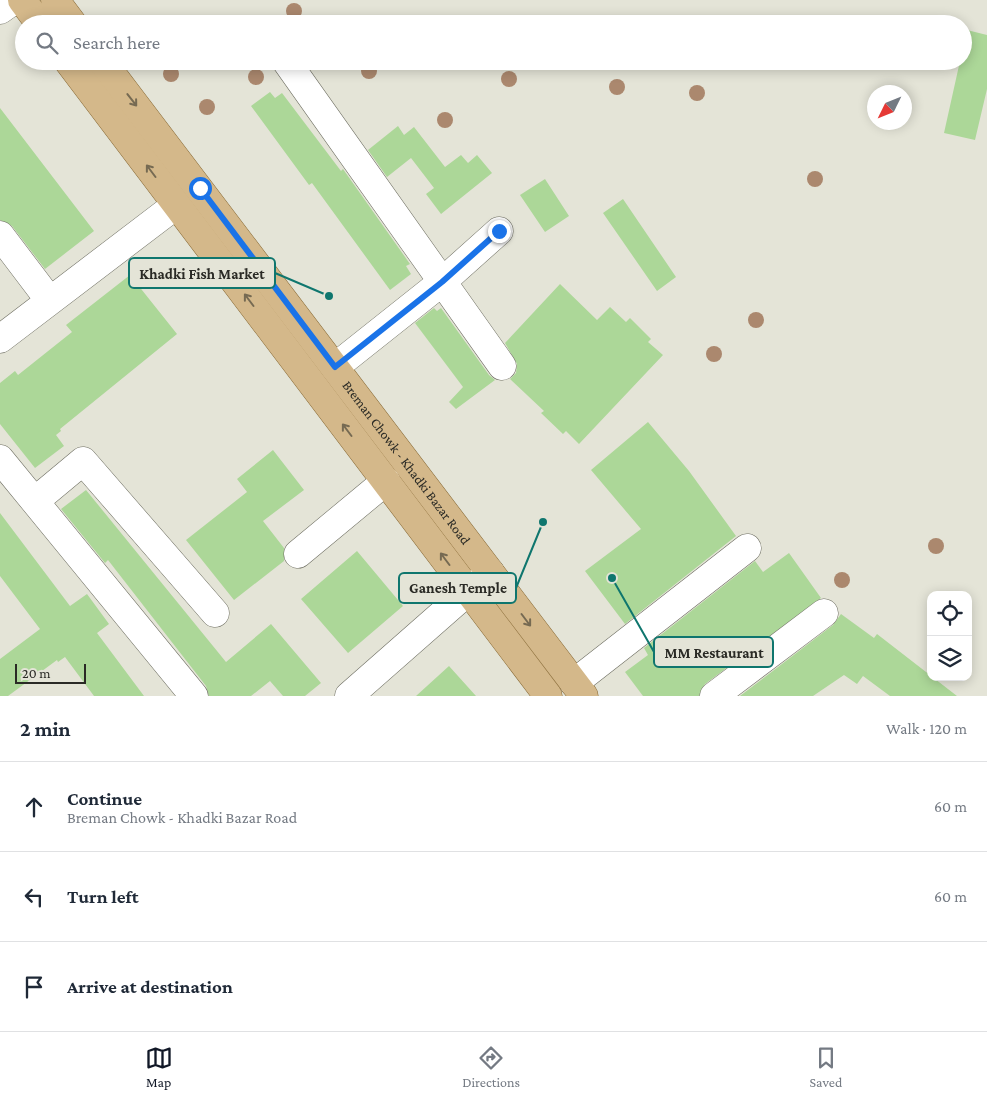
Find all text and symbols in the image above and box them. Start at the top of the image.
search box [15,15,972,70]
icon: search [33,29,61,57]
text: Search here [73,32,160,53]
north arrow [867,85,912,130]
one-way arrow [127,93,137,107]
one-way arrow [145,165,156,178]
route start [189,177,212,200]
route end [488,220,511,243]
callout: Khadki Fish Market [129,258,275,288]
text: Khadki Fish Market [139,266,265,282]
one-way arrow [244,293,254,307]
street label: Breman Chowk - Khadki Bazar Road [339,377,474,548]
one-way arrow [342,423,352,437]
one-way arrow [440,552,450,566]
callout: Ganesh Temple [399,573,516,603]
text: Ganesh Temple [409,580,507,596]
map controls [927,591,972,681]
button: locate [927,591,972,636]
one-way arrow [521,613,532,626]
button: layers [927,636,972,681]
callout: MM Restaurant [654,637,773,667]
text: MM Restaurant [664,645,764,661]
scale bar [15,661,86,684]
text: 20 m [22,665,50,681]
text: 2 min [20,717,71,741]
text: Walk · 120 m [886,720,967,737]
text: Continue [67,788,142,809]
icon: ahead [20,793,48,821]
text: 60 m [934,798,967,815]
text: Breman Chowk - Khadki Bazar Road [67,809,297,826]
icon: left [20,883,48,911]
text: Turn left [67,886,139,907]
text: 60 m [934,888,967,905]
icon: arrive [20,973,48,1001]
text: Arrive at destination [67,976,233,997]
tab: Map [145,1044,173,1090]
tab: Directions [462,1044,520,1090]
tab: Saved [809,1044,842,1090]

